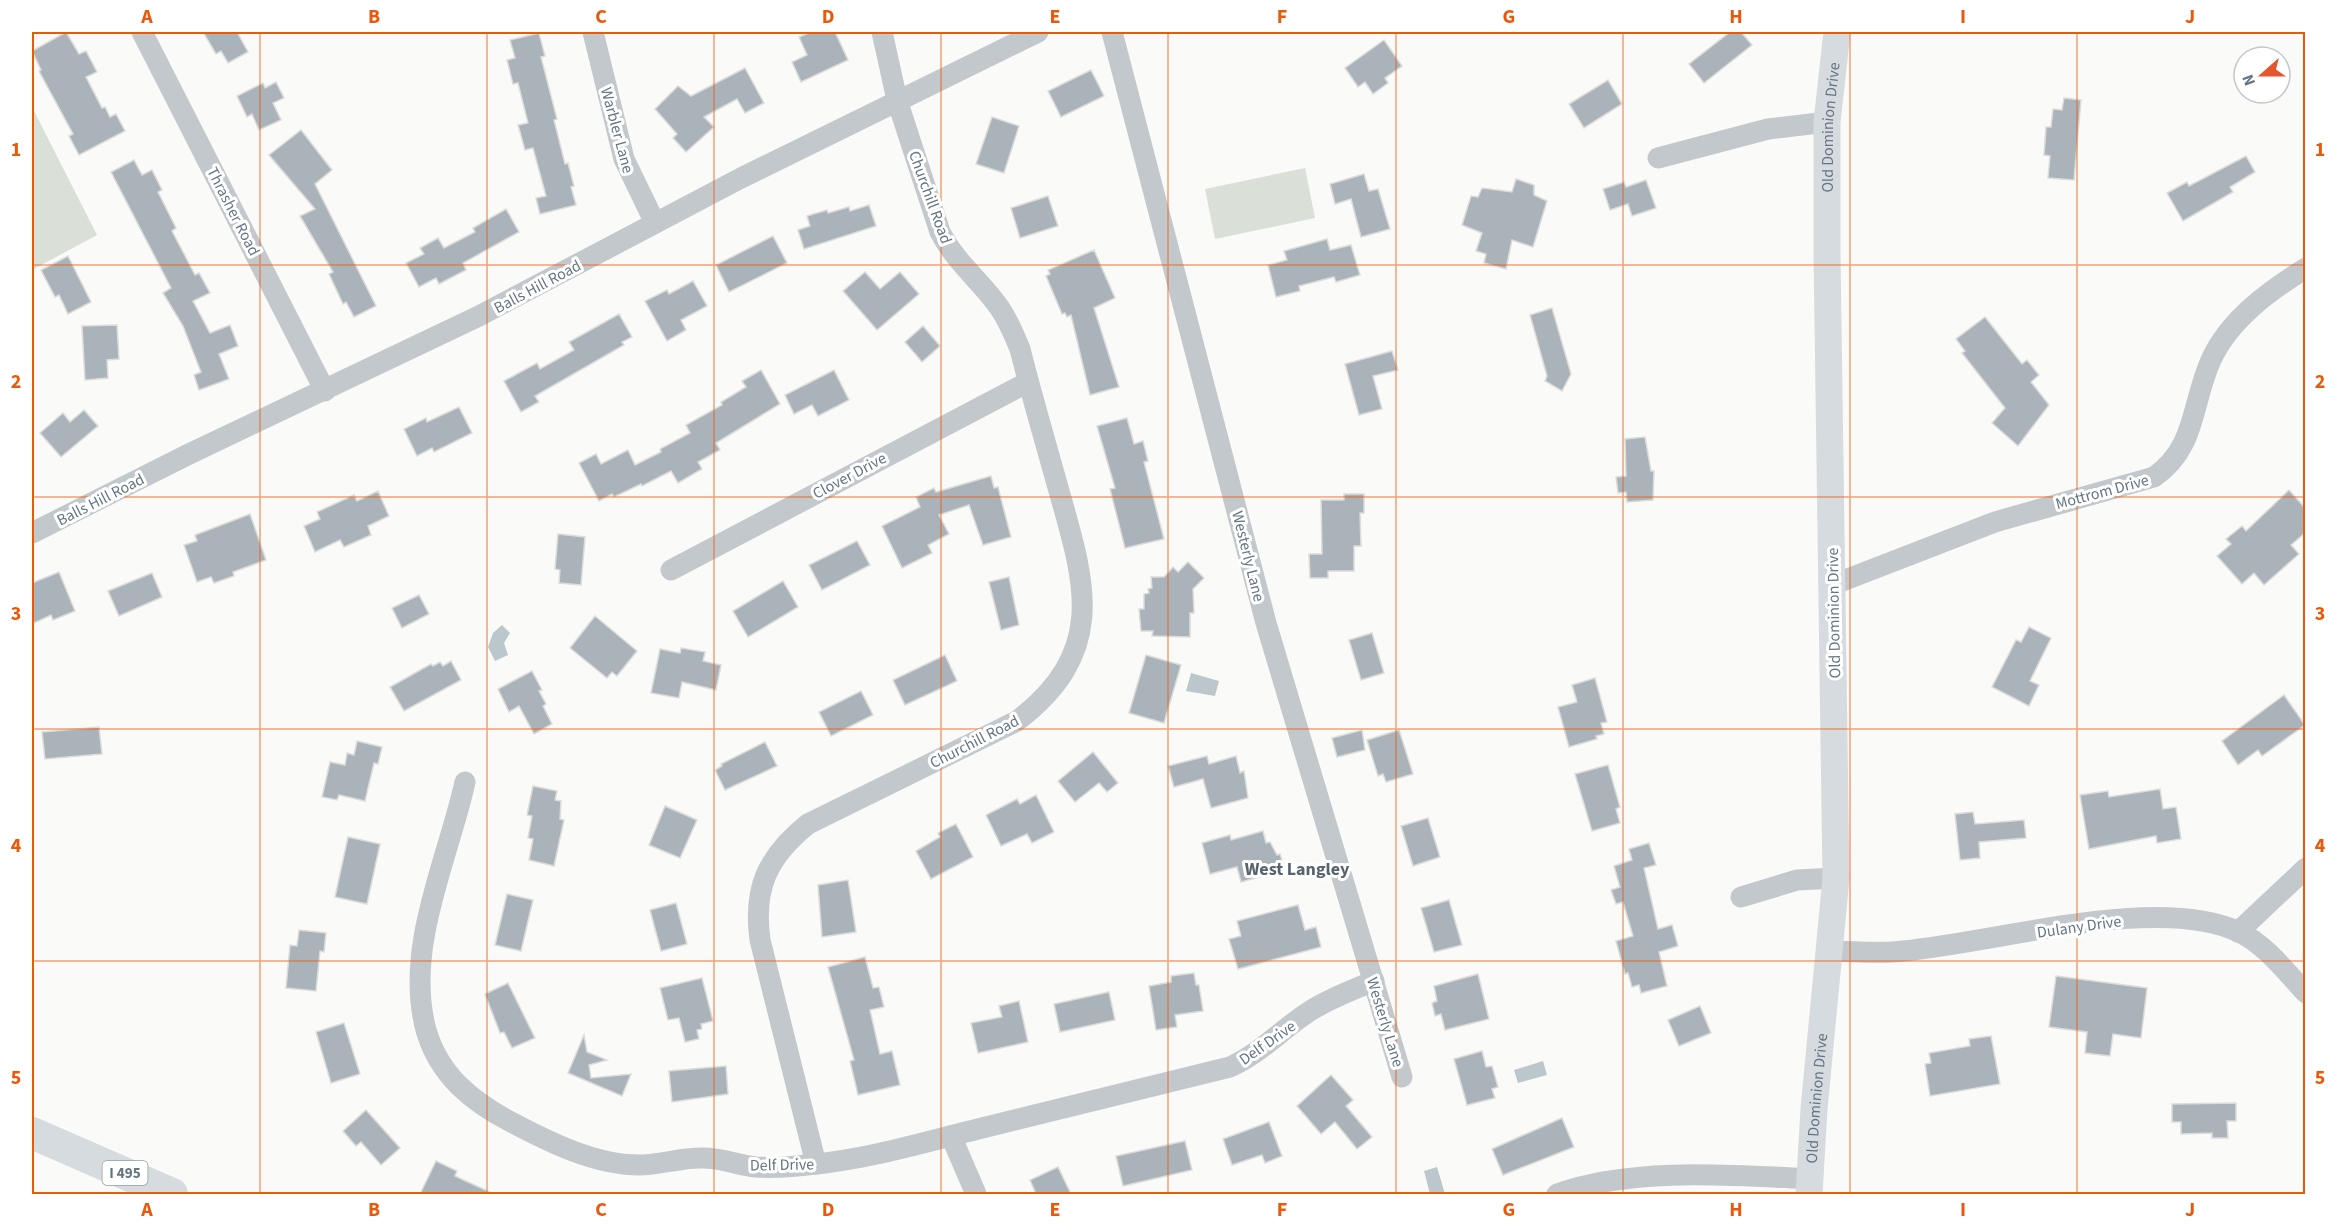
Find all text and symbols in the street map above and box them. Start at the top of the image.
text: A [140,3,153,31]
text: B [368,3,380,31]
text: C [595,3,607,31]
text: D [822,3,834,31]
text: E [1050,3,1060,31]
text: F [1277,3,1287,31]
text: G [1503,3,1515,31]
text: H [1729,3,1743,31]
text: I [1960,3,1966,31]
text: J [2185,3,2195,31]
north arrow [2232,45,2292,105]
street label: Old Dominion Drive [1817,61,1846,193]
text: N [2237,71,2261,89]
street label: Warbler Lane [595,85,639,176]
text: 1 [11,136,21,164]
text: 1 [2315,136,2325,164]
street label: Churchill Road [903,148,957,247]
street label: Thrasher Road [201,163,265,260]
street label: Balls Hill Road [490,255,585,319]
text: 2 [11,368,21,396]
text: 2 [2315,368,2325,396]
street label: Clover Drive [809,447,890,505]
street label: Balls Hill Road [53,468,148,531]
street label: Mottrom Drive [2053,469,2151,515]
street label: Westerly Lane [1226,509,1270,604]
street label: Old Dominion Drive [1822,548,1846,678]
text: 3 [11,600,21,628]
text: 3 [2315,600,2325,628]
street label: Churchill Road [926,710,1023,774]
text: 4 [11,832,22,860]
text: 4 [2315,832,2326,860]
district label: West Langley [1245,857,1350,882]
street label: Dulany Drive [2036,910,2123,944]
street label: Westerly Lane [1361,975,1409,1070]
street label: Delf Drive [1235,1015,1300,1070]
street label: Old Dominion Drive [1801,1032,1833,1164]
text: 5 [11,1064,21,1092]
text: 5 [2315,1064,2325,1092]
street label: Delf Drive [750,1153,814,1177]
road number: I 495 [102,1161,148,1185]
text: A [140,1196,153,1224]
text: B [368,1196,380,1224]
text: C [595,1196,607,1224]
text: D [822,1196,834,1224]
text: E [1050,1196,1060,1224]
text: F [1277,1196,1287,1224]
text: G [1503,1196,1515,1224]
text: H [1729,1196,1743,1224]
text: I [1960,1196,1966,1224]
text: J [2185,1196,2195,1224]

